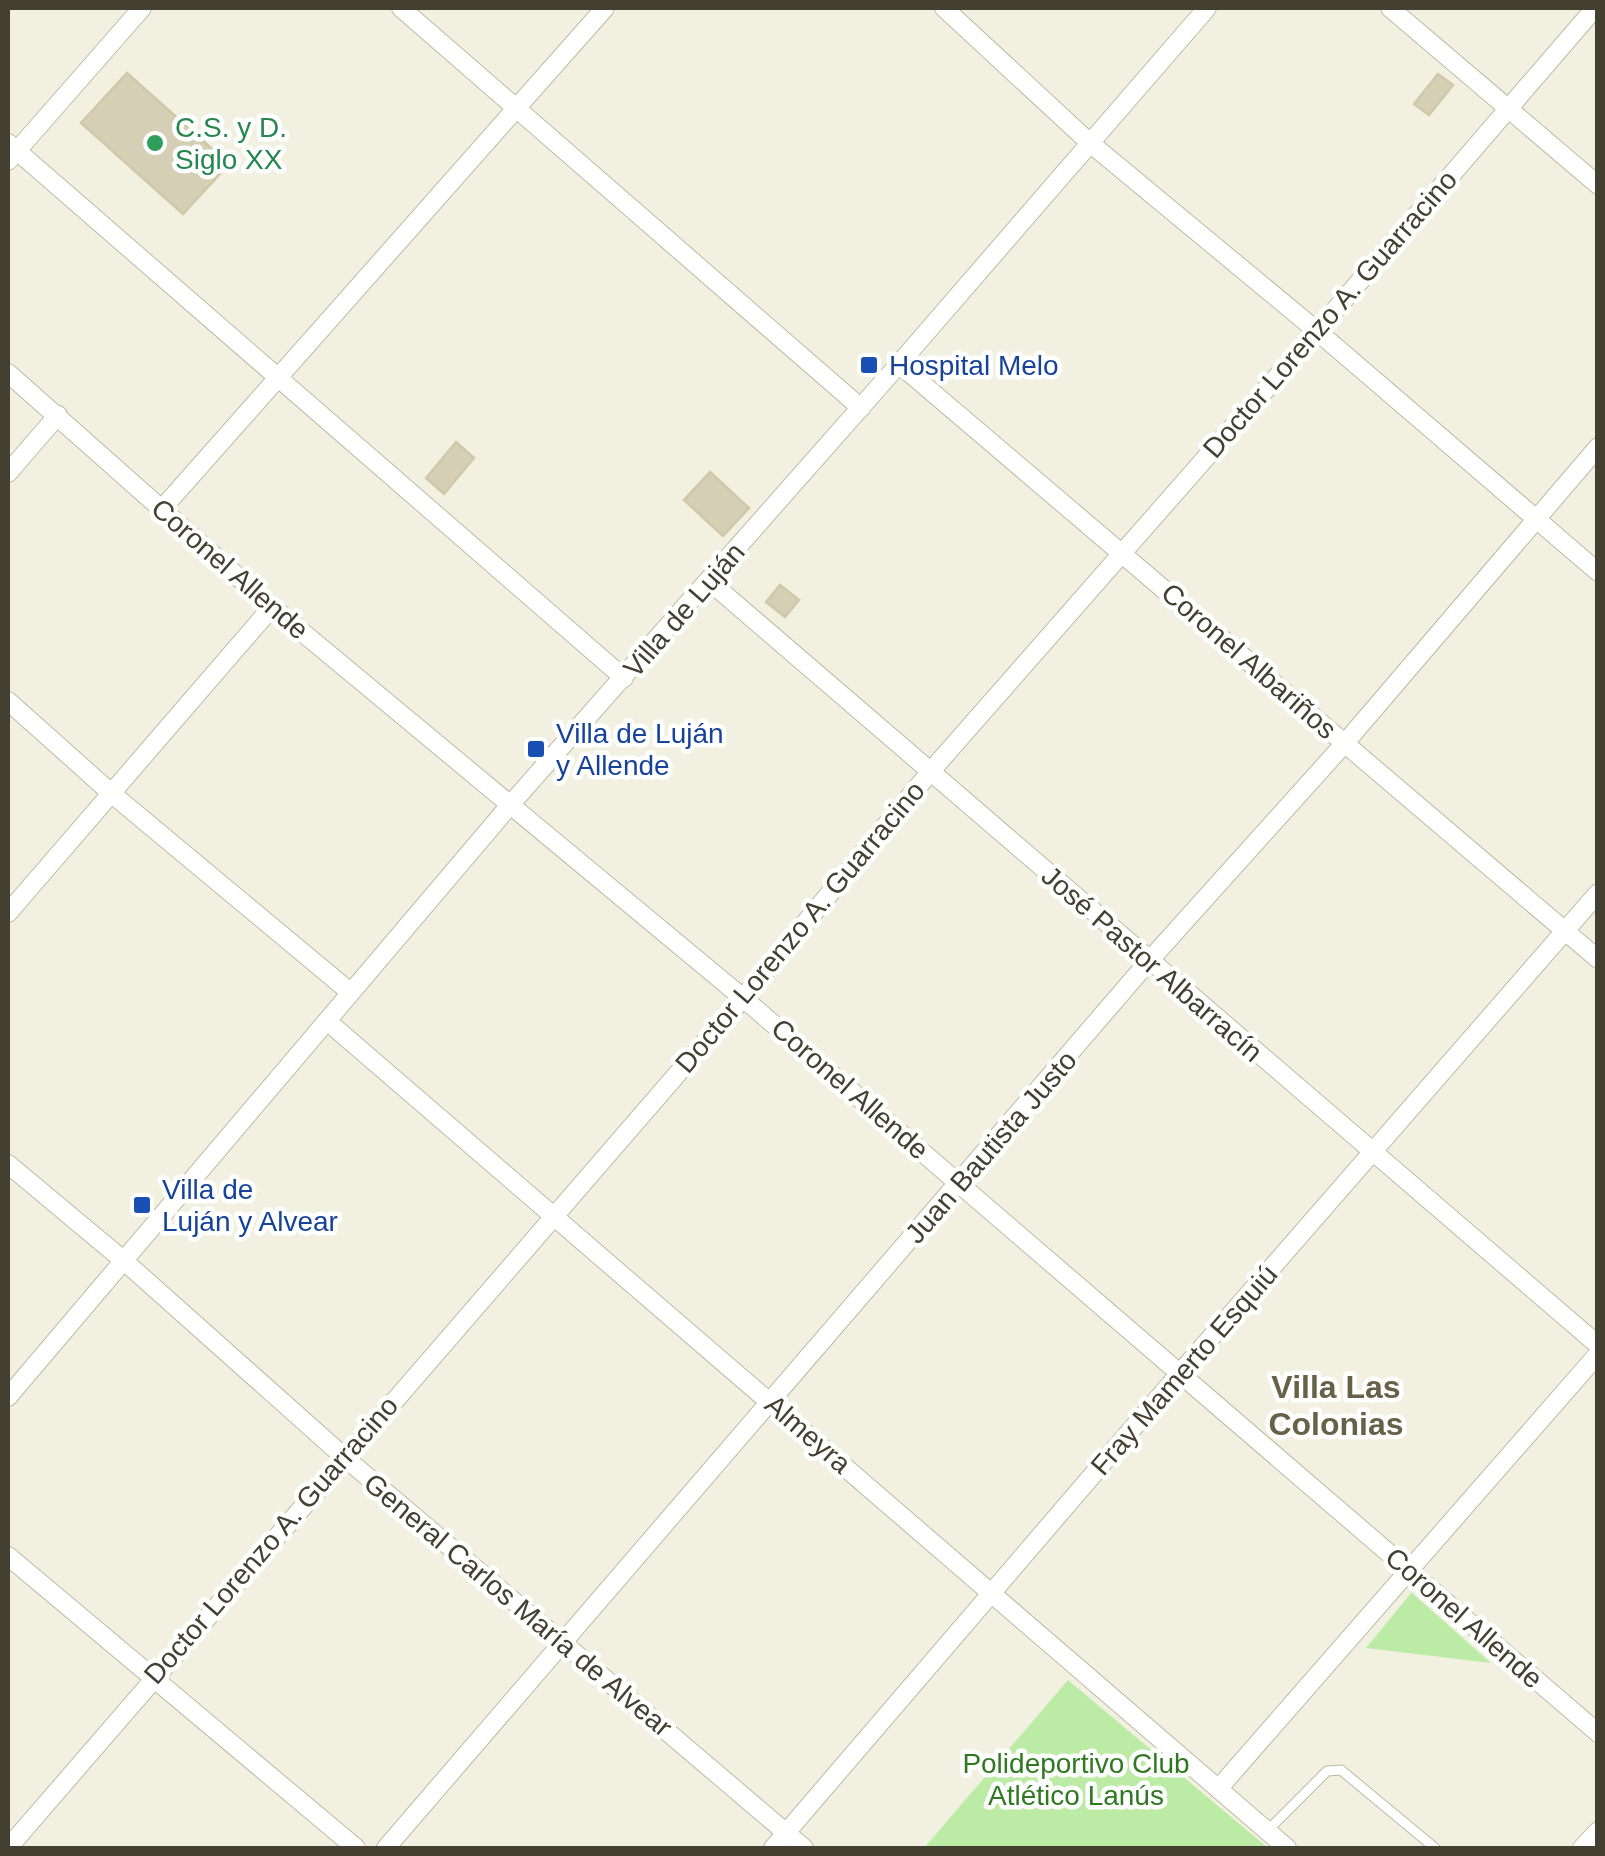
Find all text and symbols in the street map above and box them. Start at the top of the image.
place label: C.S. y D. Siglo XX [175,112,287,175]
marker: C.S. y D. Siglo XX [144,132,166,154]
street label: Doctor Lorenzo A. Guarracino [1197,164,1463,464]
place label: Hospital Melo [889,350,1059,381]
marker: Hospital Melo [858,354,880,376]
street label: Coronel Allende [145,492,315,646]
street label: Villa de Luján [617,537,751,683]
street label: Coronel Albariños [1155,577,1343,745]
place label: Villa de Luján y Allende [556,718,724,781]
marker: Villa de Luján y Allende [525,738,547,760]
street label: Doctor Lorenzo A. Guarracino [669,775,931,1079]
street label: José Pastor Albarracín [1036,860,1268,1068]
street label: Coronel Allende [765,1012,935,1166]
street label: Juan Bautista Justo [899,1045,1083,1249]
place label: Villa de Luján y Alvear [162,1174,338,1237]
marker: Villa de Luján y Alvear [131,1194,153,1216]
street label: Fray Mamerto Esquiú [1085,1259,1283,1481]
district label: Villa Las Colonias [1268,1369,1404,1442]
street label: Almeyra [759,1389,857,1480]
street label: Doctor Lorenzo A. Guarracino [138,1390,404,1690]
street label: General Carlos María de Alvear [358,1467,678,1743]
street label: Coronel Allende [1379,1541,1549,1695]
park label: Polideportivo Club Atlético Lanús [962,1748,1190,1811]

